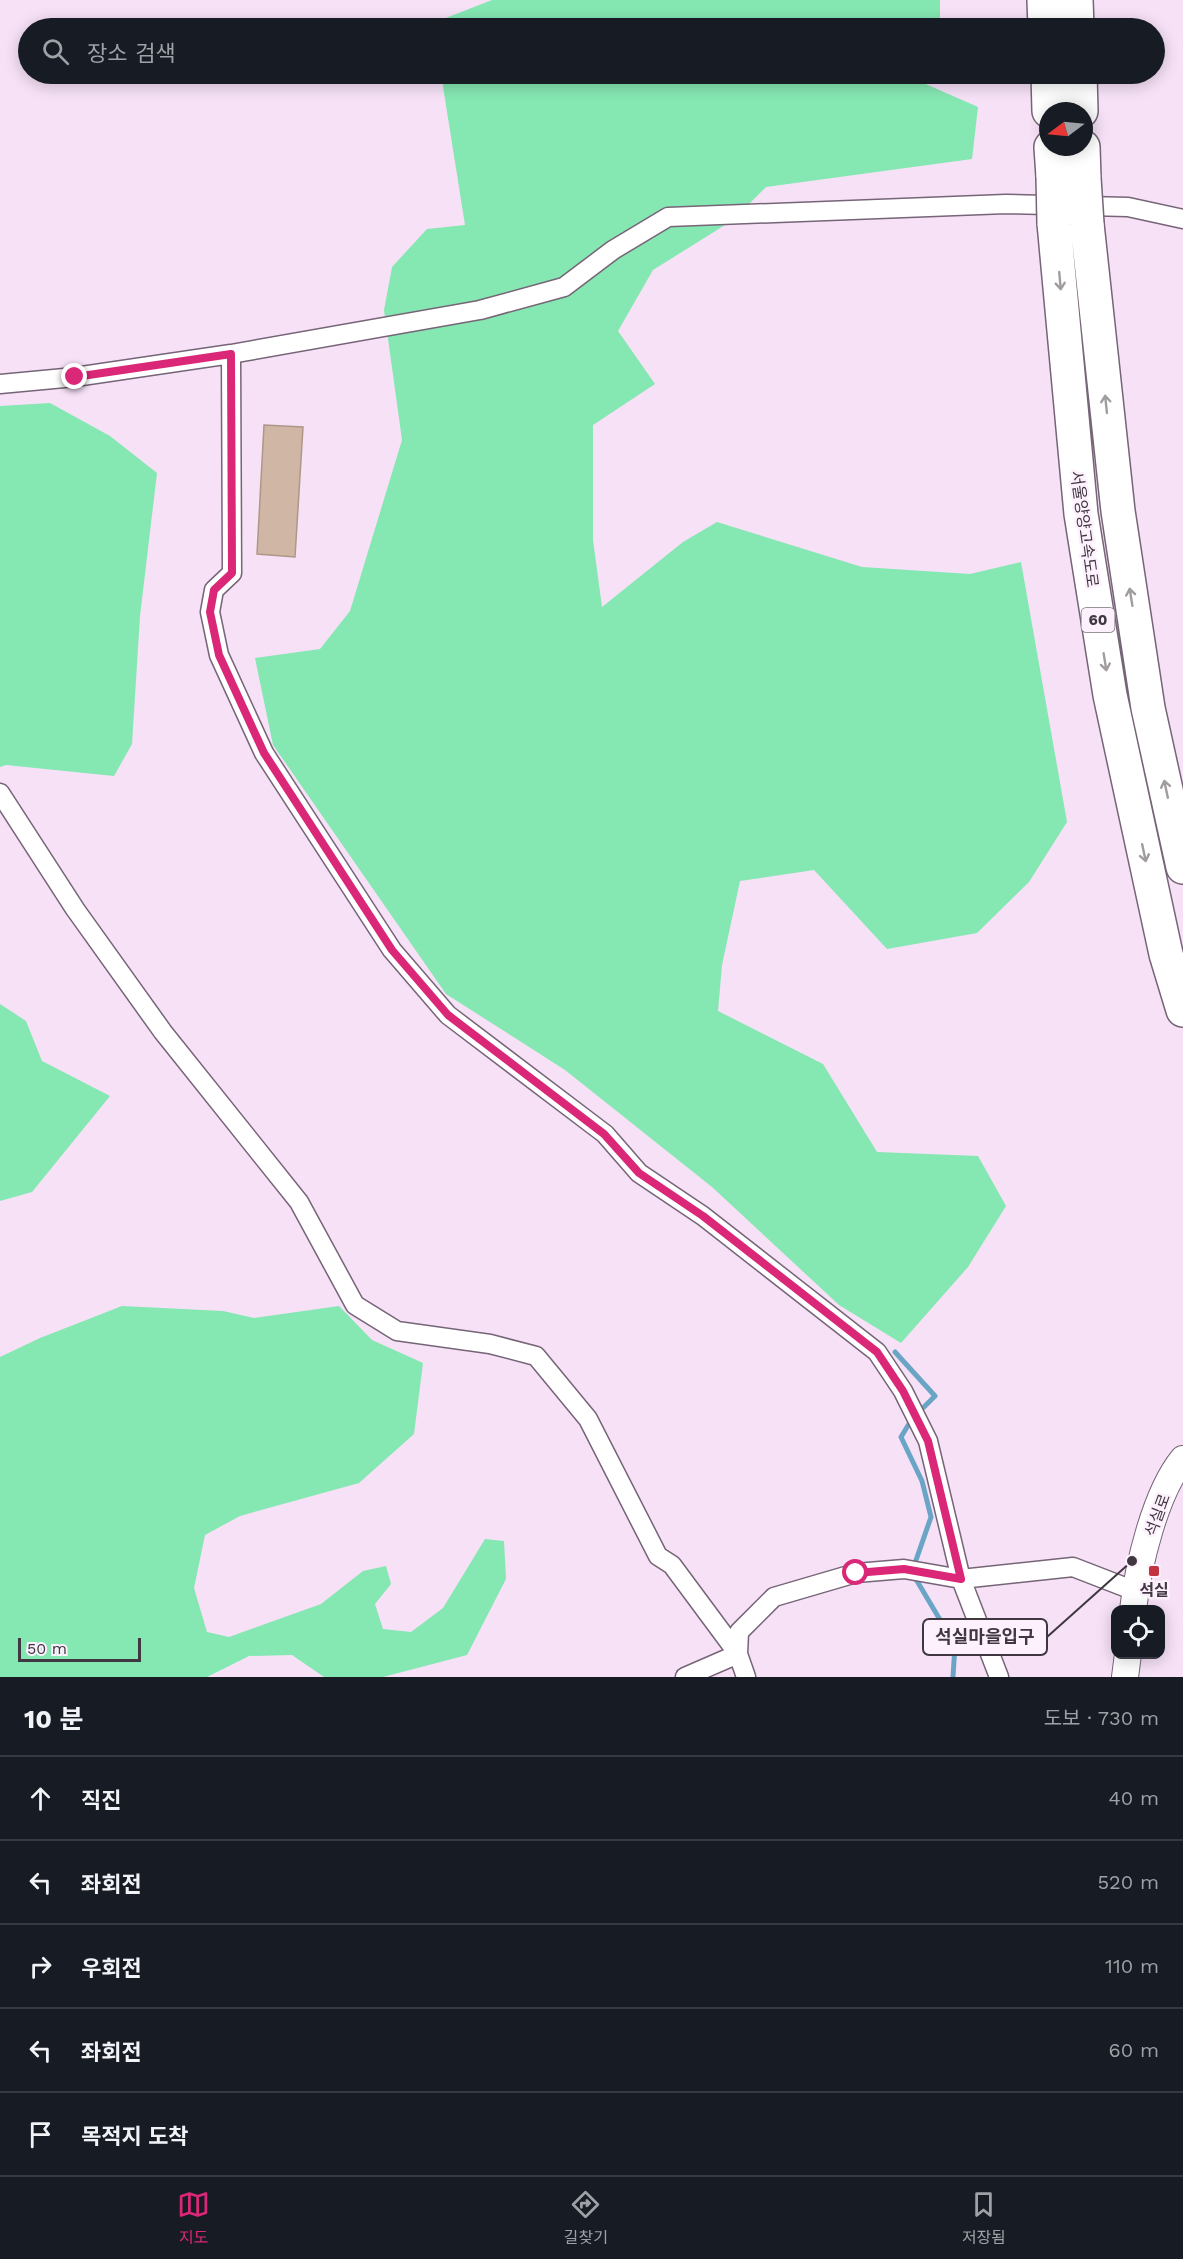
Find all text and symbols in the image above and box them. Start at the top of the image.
search box [18,18,1165,84]
icon: search [39,35,72,68]
text: 장소 검색 [87,41,175,66]
north arrow [1039,102,1093,156]
one-way arrow [1055,271,1066,290]
route end [61,363,87,389]
one-way arrow [1100,394,1111,414]
street label: 서울양양고속도로 [1067,469,1102,589]
one-way arrow [1126,588,1137,608]
road number: 60 [1082,608,1114,632]
one-way arrow [1100,652,1111,671]
one-way arrow [1160,780,1171,799]
one-way arrow [1139,843,1151,862]
street label: 석실로 [1141,1491,1174,1539]
route start [842,1559,868,1585]
marker: 석실 [1147,1564,1161,1578]
place label: 석실 [1139,1581,1169,1600]
map controls [1111,1605,1165,1659]
button: locate [1111,1605,1165,1659]
callout: 석실마을입구 [923,1619,1047,1655]
text: 석실마을입구 [935,1626,1035,1647]
scale bar [18,1635,141,1662]
text: 50 m [27,1639,67,1658]
text: 10 분 [24,1704,83,1734]
text: 도보 · 730 m [1044,1706,1159,1730]
icon: ahead [24,1782,57,1815]
text: 40 m [1108,1786,1159,1810]
text: 직진 [81,1788,121,1813]
icon: left [24,1866,57,1899]
text: 520 m [1097,1870,1159,1894]
text: 좌회전 [81,1872,142,1897]
icon: right [24,1950,57,1983]
text: 110 m [1105,1954,1159,1978]
text: 우회전 [81,1956,142,1981]
icon: left [24,2034,57,2067]
text: 60 m [1109,2038,1159,2062]
text: 좌회전 [81,2040,142,2065]
icon: arrive [24,2118,57,2151]
text: 목적지 도착 [81,2124,189,2149]
tab: 지도 [177,2188,210,2248]
tab: 길찾기 [564,2188,608,2248]
tab: 저장됨 [962,2188,1006,2248]

